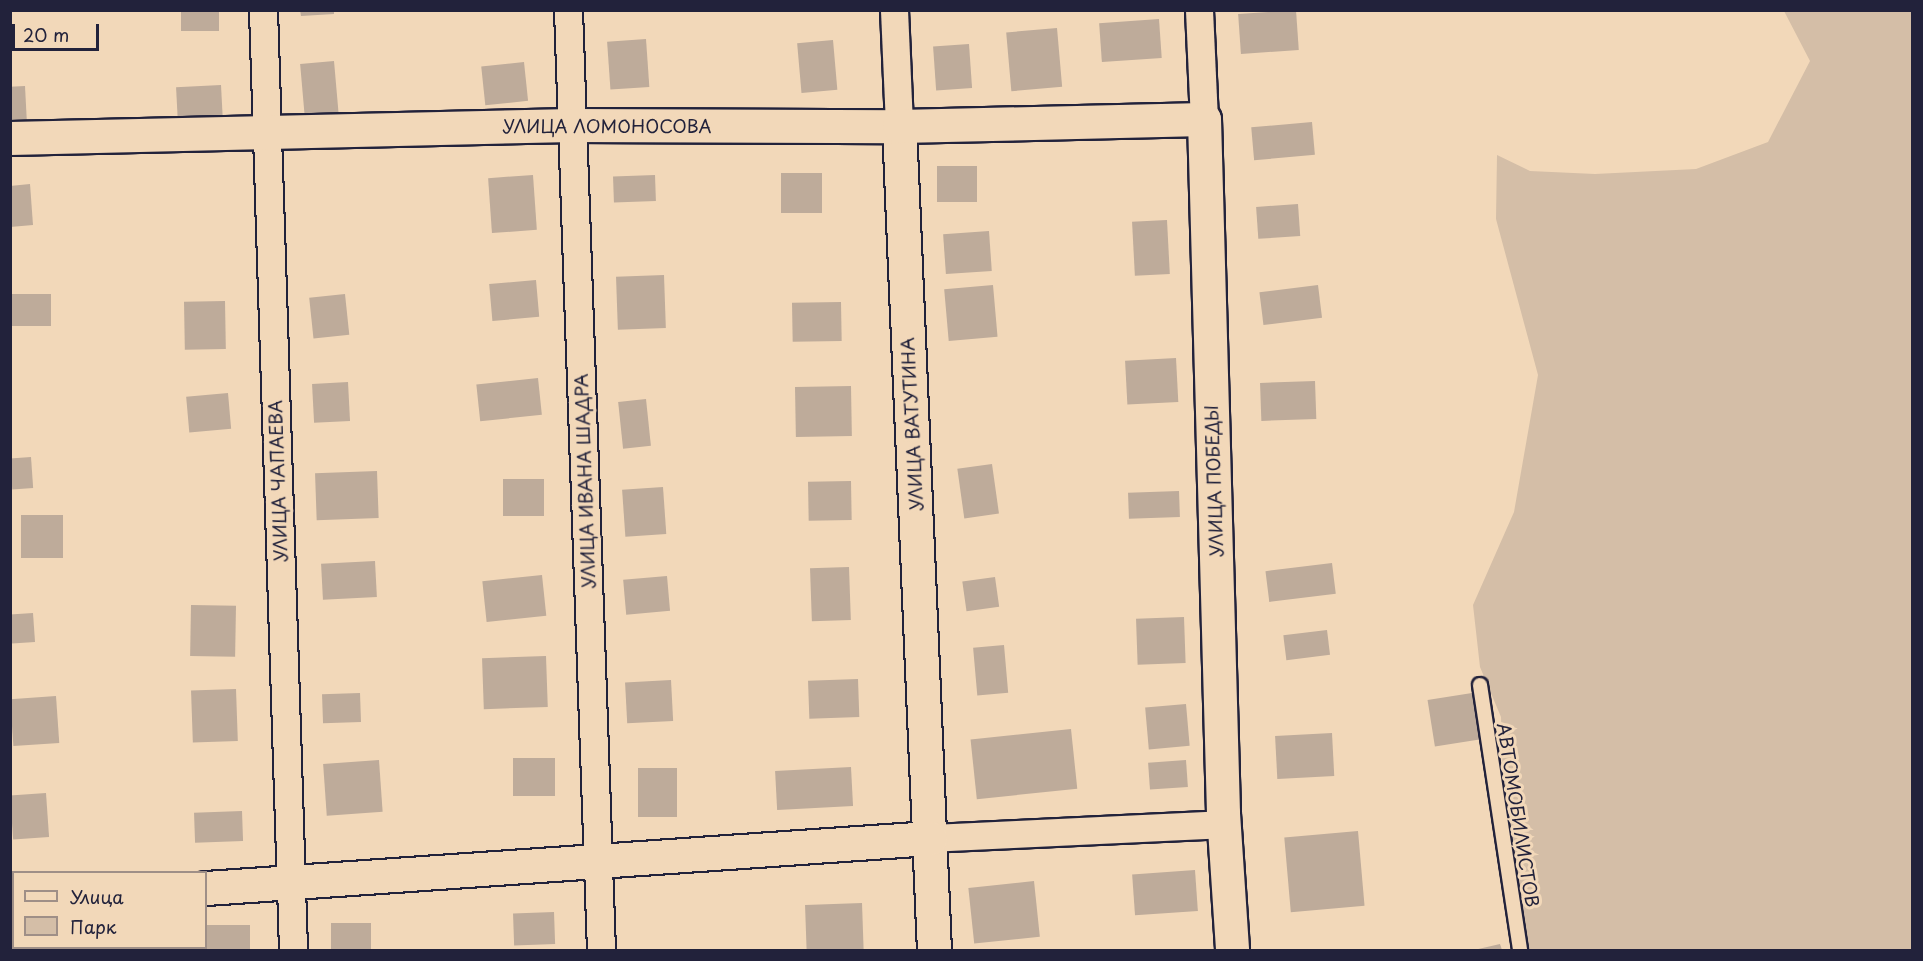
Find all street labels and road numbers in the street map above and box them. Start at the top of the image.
street label: УЛИЦА ЛОМОНОСОВА [501,115,713,137]
street label: УЛИЦА ВАТУТИНА [897,336,927,512]
street label: УЛИЦА ИВАНА ШАДРА [570,372,600,590]
street label: УЛИЦА ЧАПАЕВА [264,399,292,563]
street label: УЛИЦА ПОБЕДЫ [1201,404,1227,558]
street label: АВТОМОБИЛИСТОВ [1493,721,1543,909]

